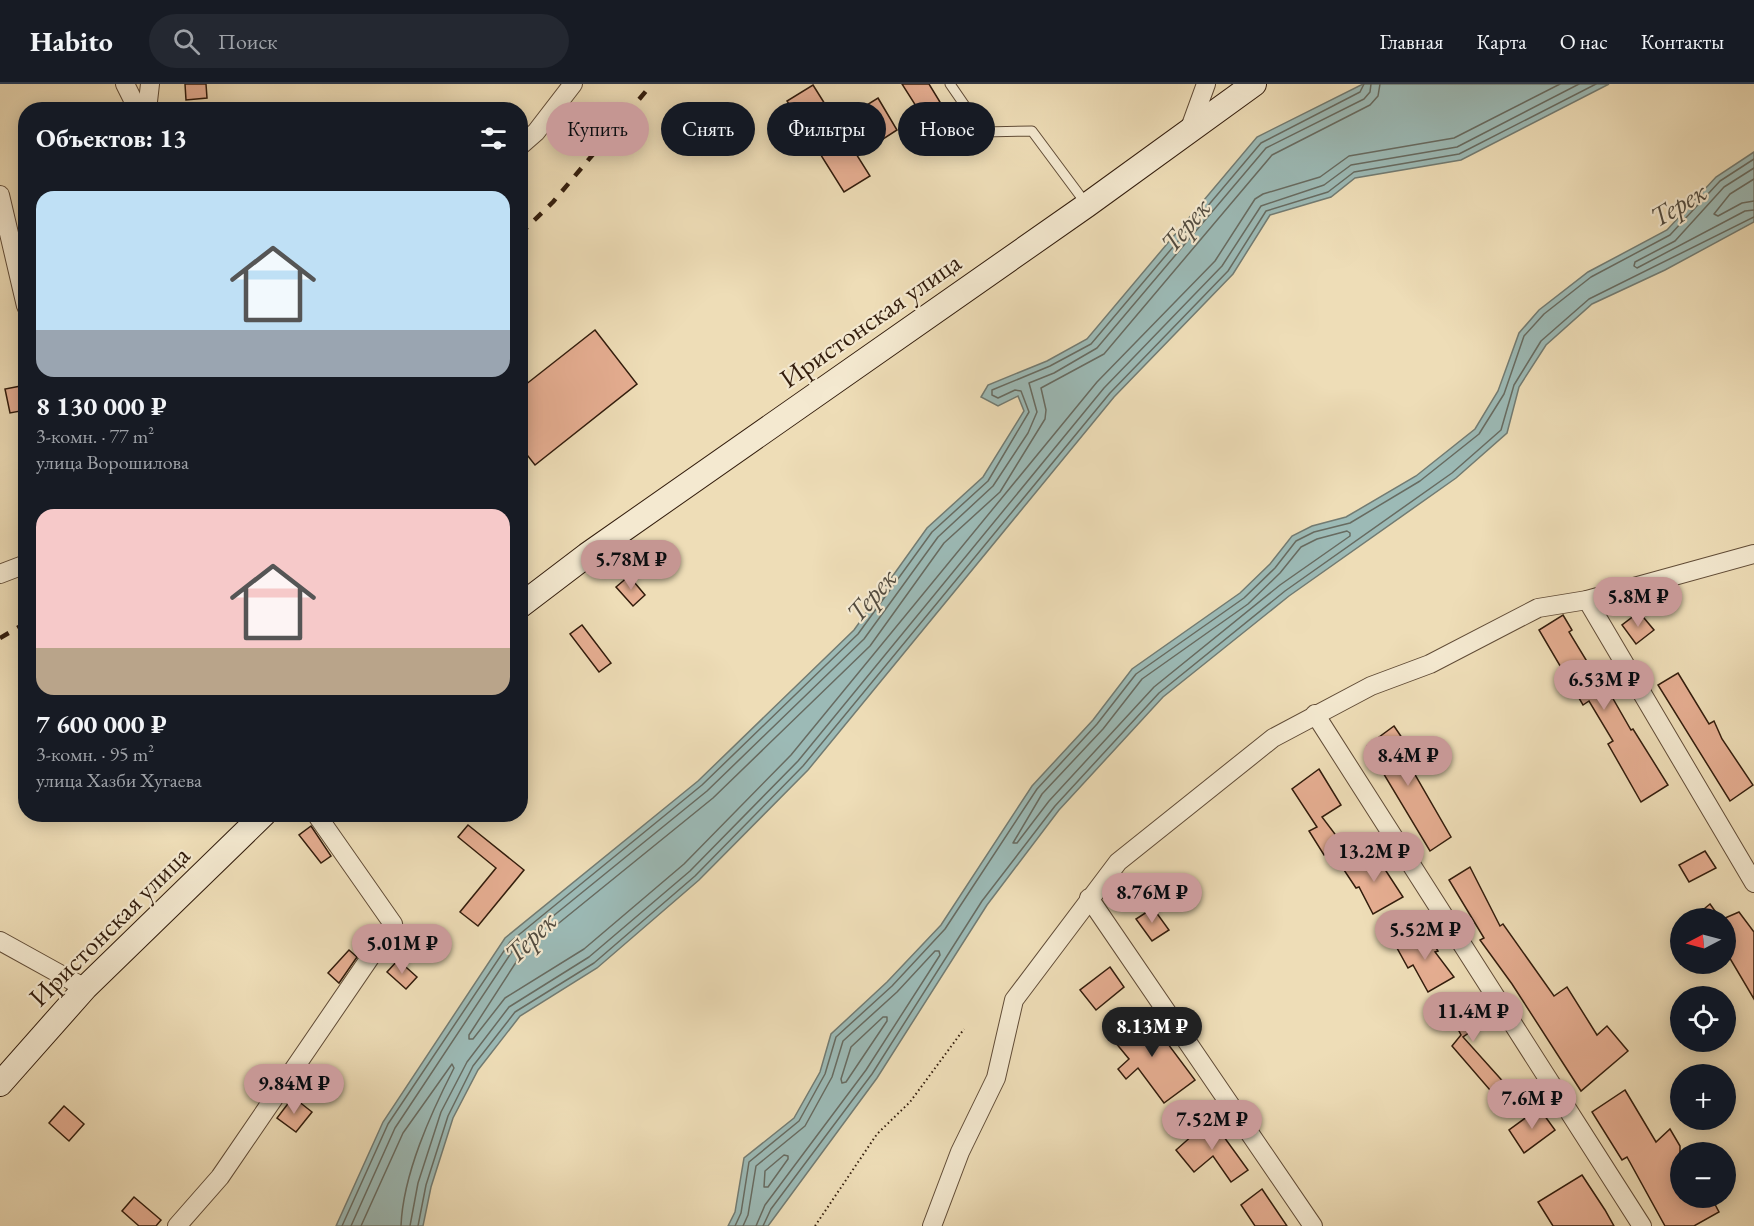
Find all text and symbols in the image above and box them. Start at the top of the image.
search box [149,14,569,68]
text: Habito [30,23,113,59]
icon: search [170,25,203,58]
text: Поиск [218,27,278,56]
text: Главная [1379,28,1443,55]
text: Карта [1476,28,1527,55]
text: О нас [1560,28,1608,55]
text: Контакты [1641,28,1724,55]
chip: Купить [546,102,649,156]
chip: Снять [661,102,755,156]
chip: Фильтры [767,102,886,156]
chip: Новое [898,102,995,156]
text: Объектов: 13 [36,121,187,155]
icon: filters [477,122,510,155]
water label: Терек [1643,173,1714,235]
water label: Терек [1152,190,1219,260]
icon: home [219,230,327,338]
street label: Иристонская улица [772,244,968,396]
text: 8 130 000 ₽ [36,389,167,423]
text: 3-комн. · 77 m² [36,423,154,449]
text: улица Ворошилова [36,449,189,475]
pin: 5.78M ₽ [576,540,686,591]
text: 5.78M ₽ [595,546,667,572]
icon: home [219,548,327,656]
water label: Терек [838,560,905,630]
pin: 5.8M ₽ [1589,577,1687,628]
text: 5.8M ₽ [1607,583,1669,609]
pin: 6.53M ₽ [1549,660,1659,711]
text: 6.53M ₽ [1568,666,1640,692]
text: 7 600 000 ₽ [36,707,167,741]
pin: 8.4M ₽ [1359,736,1457,787]
text: 3-комн. · 95 m² [36,741,154,767]
text: 8.4M ₽ [1377,742,1439,768]
text: улица Хазби Хугаева [36,767,202,793]
pin: 13.2M ₽ [1319,832,1429,883]
street label: Иристонская улица [21,838,197,1014]
text: 13.2M ₽ [1338,838,1410,864]
pin: 8.76M ₽ [1097,873,1207,924]
text: 8.76M ₽ [1116,879,1188,905]
water label: Терек [496,903,564,971]
north arrow [1670,908,1736,974]
map controls [1670,908,1736,1208]
pin: 5.52M ₽ [1370,910,1480,961]
text: 5.52M ₽ [1389,916,1461,942]
pin: 5.01M ₽ [347,924,457,975]
text: 5.01M ₽ [366,930,438,956]
button: locate [1670,986,1736,1052]
pin: 11.4M ₽ [1418,992,1528,1043]
text: 11.4M ₽ [1437,998,1509,1024]
pin: 8.13M ₽ [1097,1007,1207,1058]
text: 8.13M ₽ [1116,1013,1188,1039]
pin: 9.84M ₽ [239,1064,349,1115]
button: + [1670,1064,1736,1130]
text: 9.84M ₽ [258,1070,330,1096]
pin: 7.6M ₽ [1483,1079,1581,1130]
text: 7.6M ₽ [1501,1085,1563,1111]
pin: 7.52M ₽ [1157,1100,1267,1151]
text: 7.52M ₽ [1176,1106,1248,1132]
button: − [1670,1142,1736,1208]

